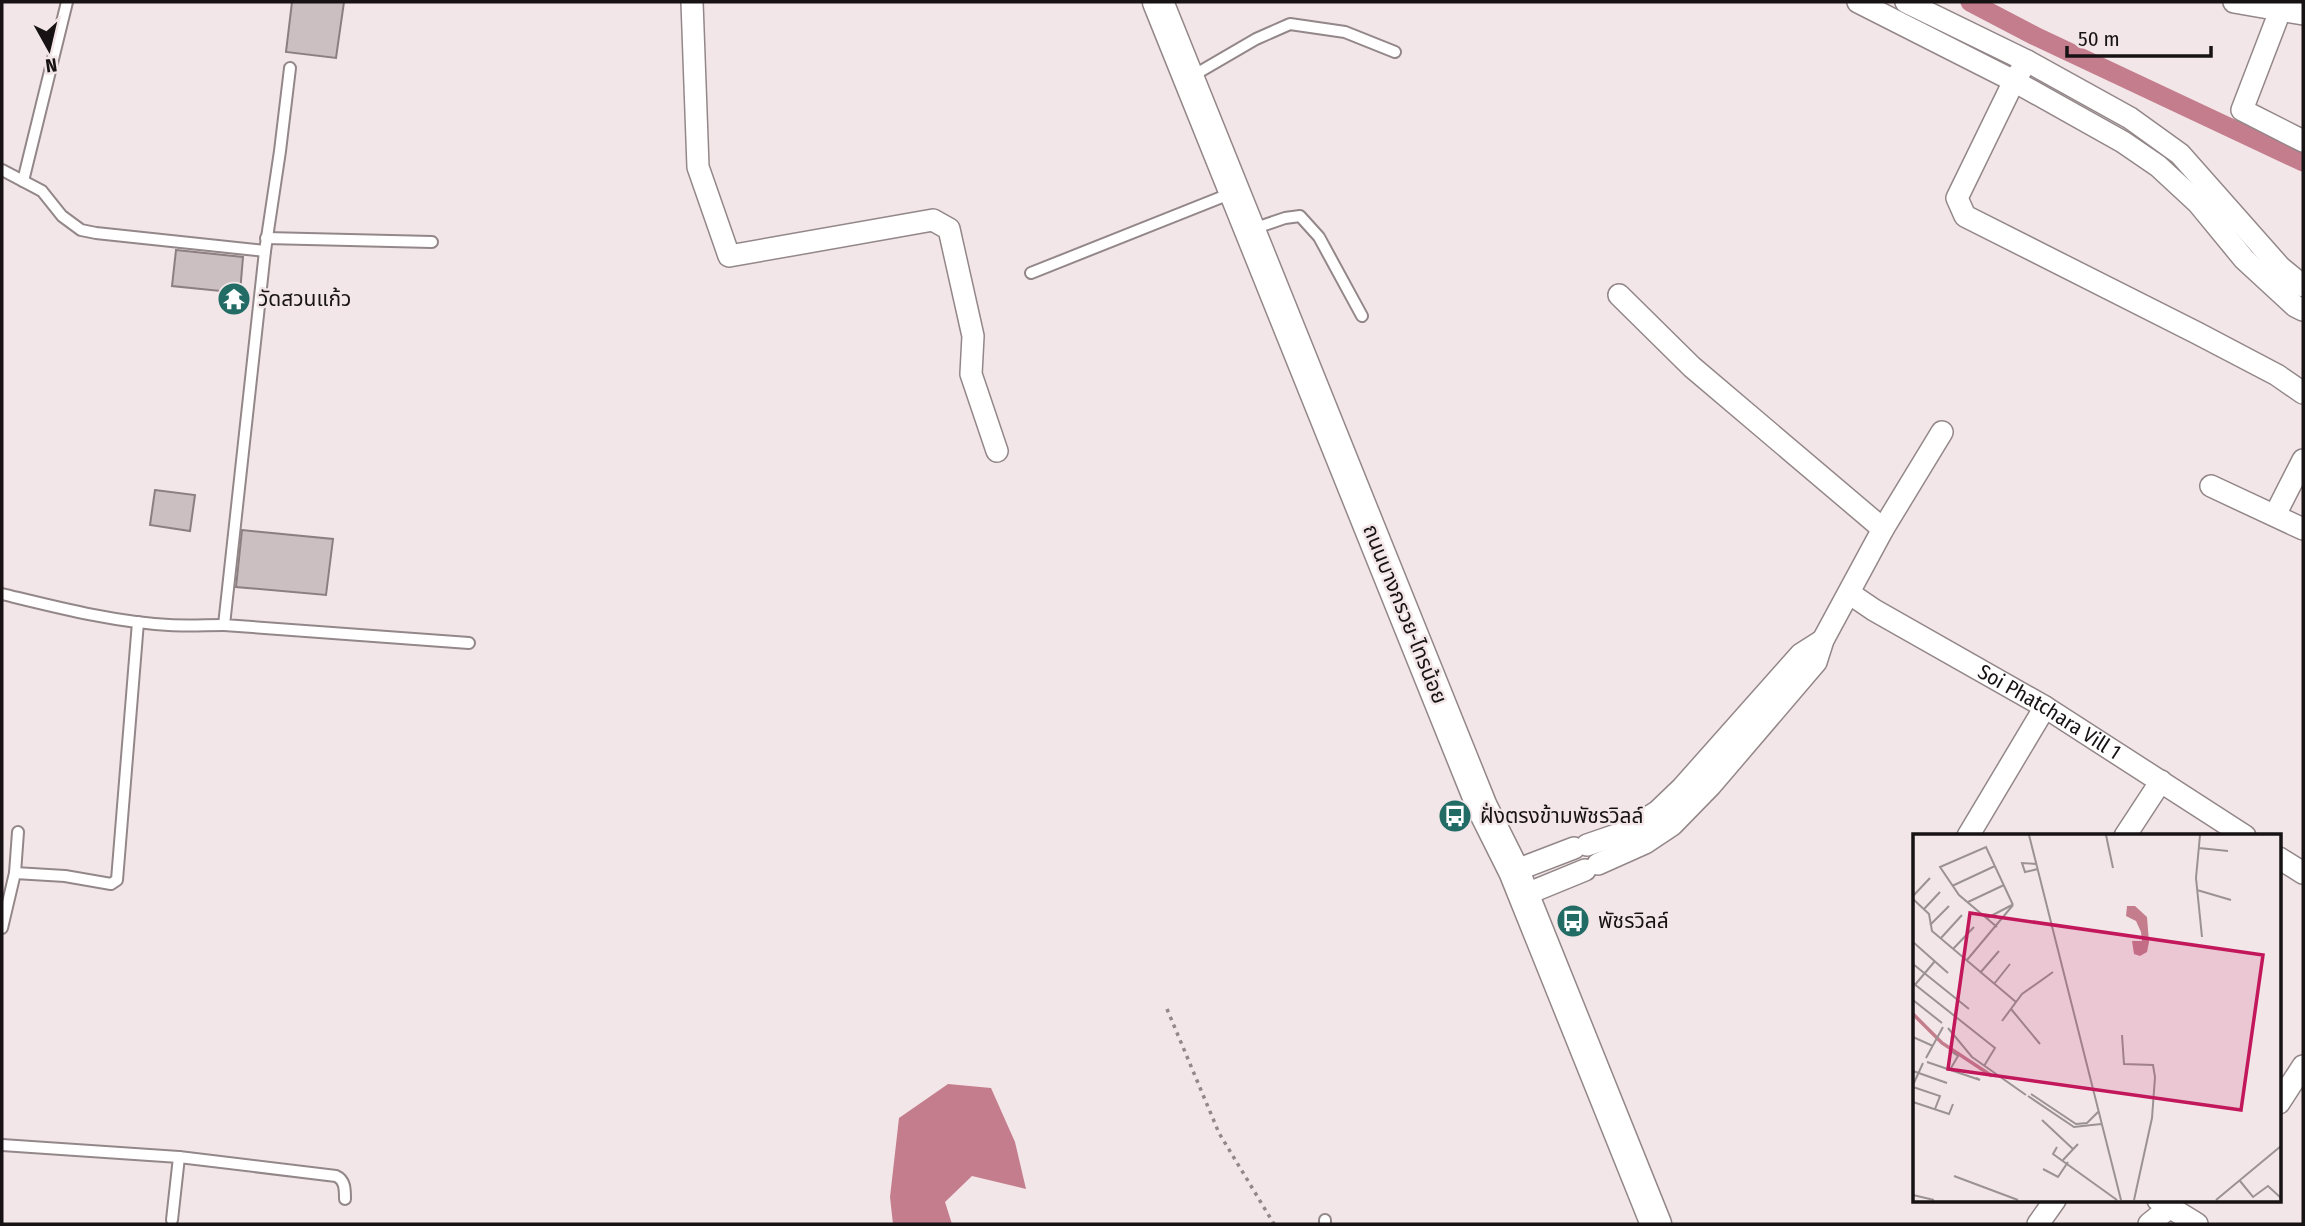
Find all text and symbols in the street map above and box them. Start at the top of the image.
north arrow [14,14,84,84]
scale bar [2067,14,2210,58]
text: 50 m [2078,26,2120,52]
text: N [44,53,59,78]
temple icon: วัดสวนแก้ว [215,280,253,318]
place label: วัดสวนแก้ว [258,286,351,312]
street label: ถนนบางกรวย-ไทรน้อย [1357,521,1453,707]
street label: Soi Phatchara Vill 1 [1973,659,2126,765]
bus stop icon: ฝั่งตรงข้ามพัชรวิลล์ [1436,797,1474,835]
place label: ฝั่งตรงข้ามพัชรวิลล์ [1480,802,1643,829]
inset map [1913,834,2280,1202]
bus stop icon: พัชรวิลล์ [1554,902,1592,940]
place label: พัชรวิลล์ [1598,908,1669,934]

